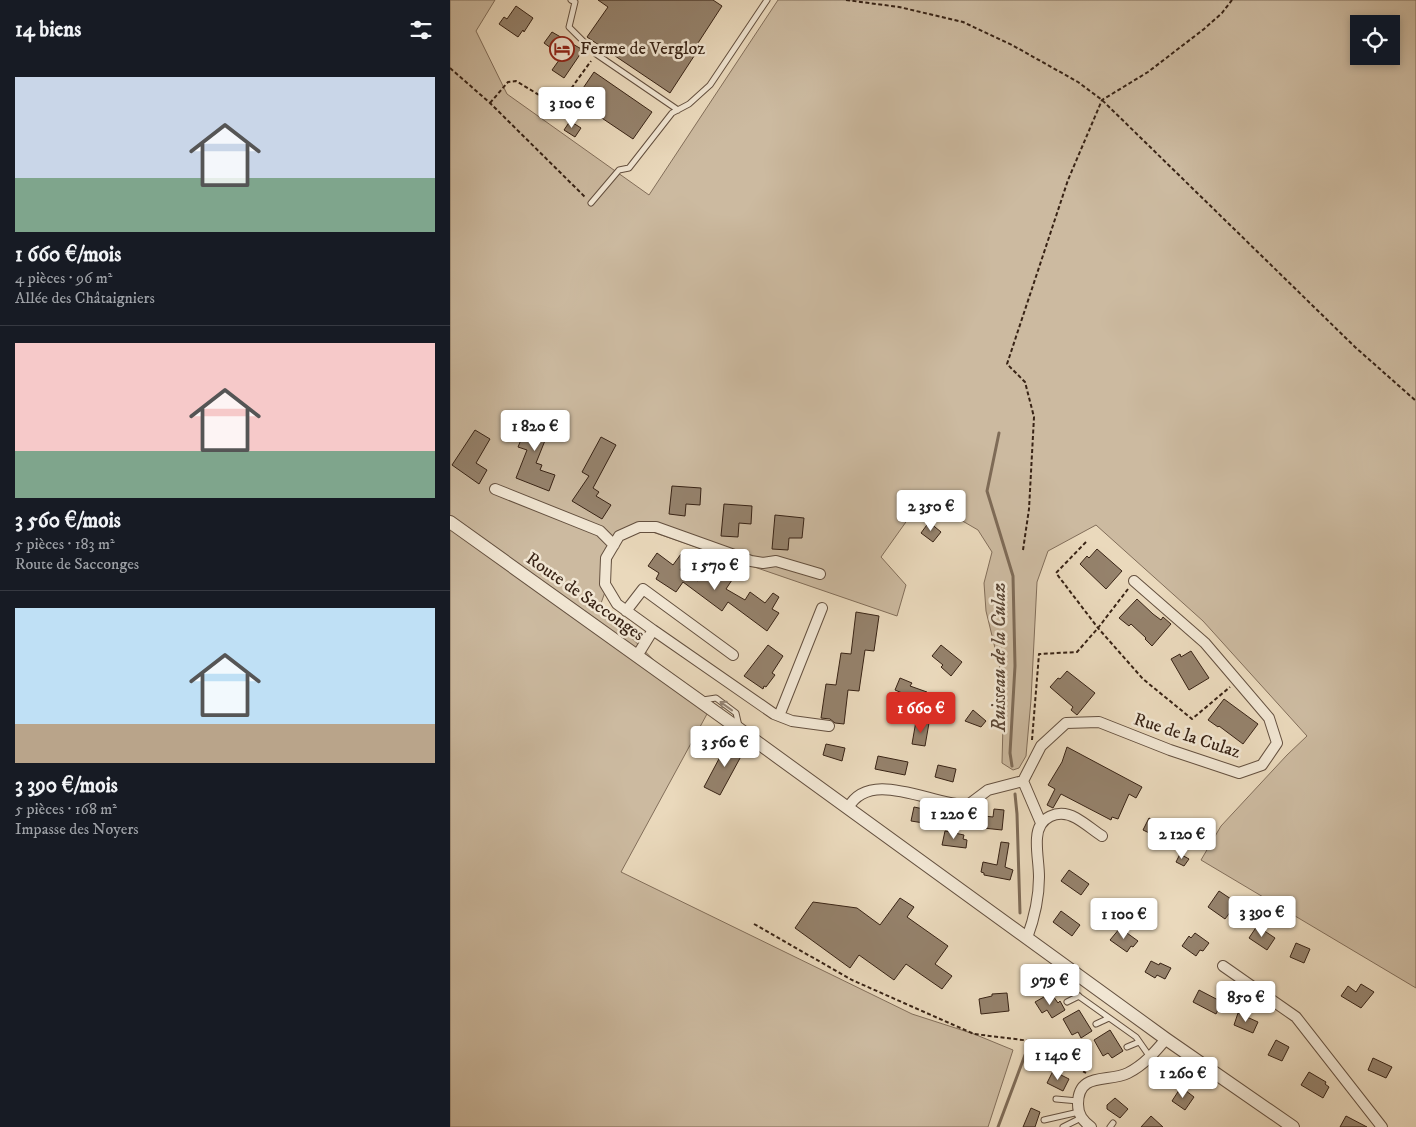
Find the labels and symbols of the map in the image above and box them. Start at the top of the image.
hotel icon: Ferme de Vergloz [549,36,575,62]
place label: Ferme de Vergloz [580,38,705,60]
pin: 3 100 € [526,86,618,129]
pin: 1 820 € [489,410,581,452]
pin: 2 350 € [885,490,977,532]
street label: Route de Sacconges [521,548,649,646]
pin: 1 570 € [669,548,761,591]
water label: Ruisseau de la Culaz [988,582,1011,733]
pin: 1 660 € [875,692,967,734]
one-way arrow [719,701,733,711]
street label: Rue de la Culaz [1131,708,1243,764]
pin: 3 560 € [679,726,771,768]
pin: 1 220 € [908,798,1000,840]
pin: 2 120 € [1136,818,1228,860]
pin: 3 390 € [1216,896,1308,938]
pin: 1 100 € [1078,898,1170,940]
pin: 979 € [1015,964,1085,1006]
pin: 850 € [1211,980,1281,1023]
pin: 1 140 € [1012,1038,1104,1081]
pin: 1 260 € [1137,1056,1229,1099]

